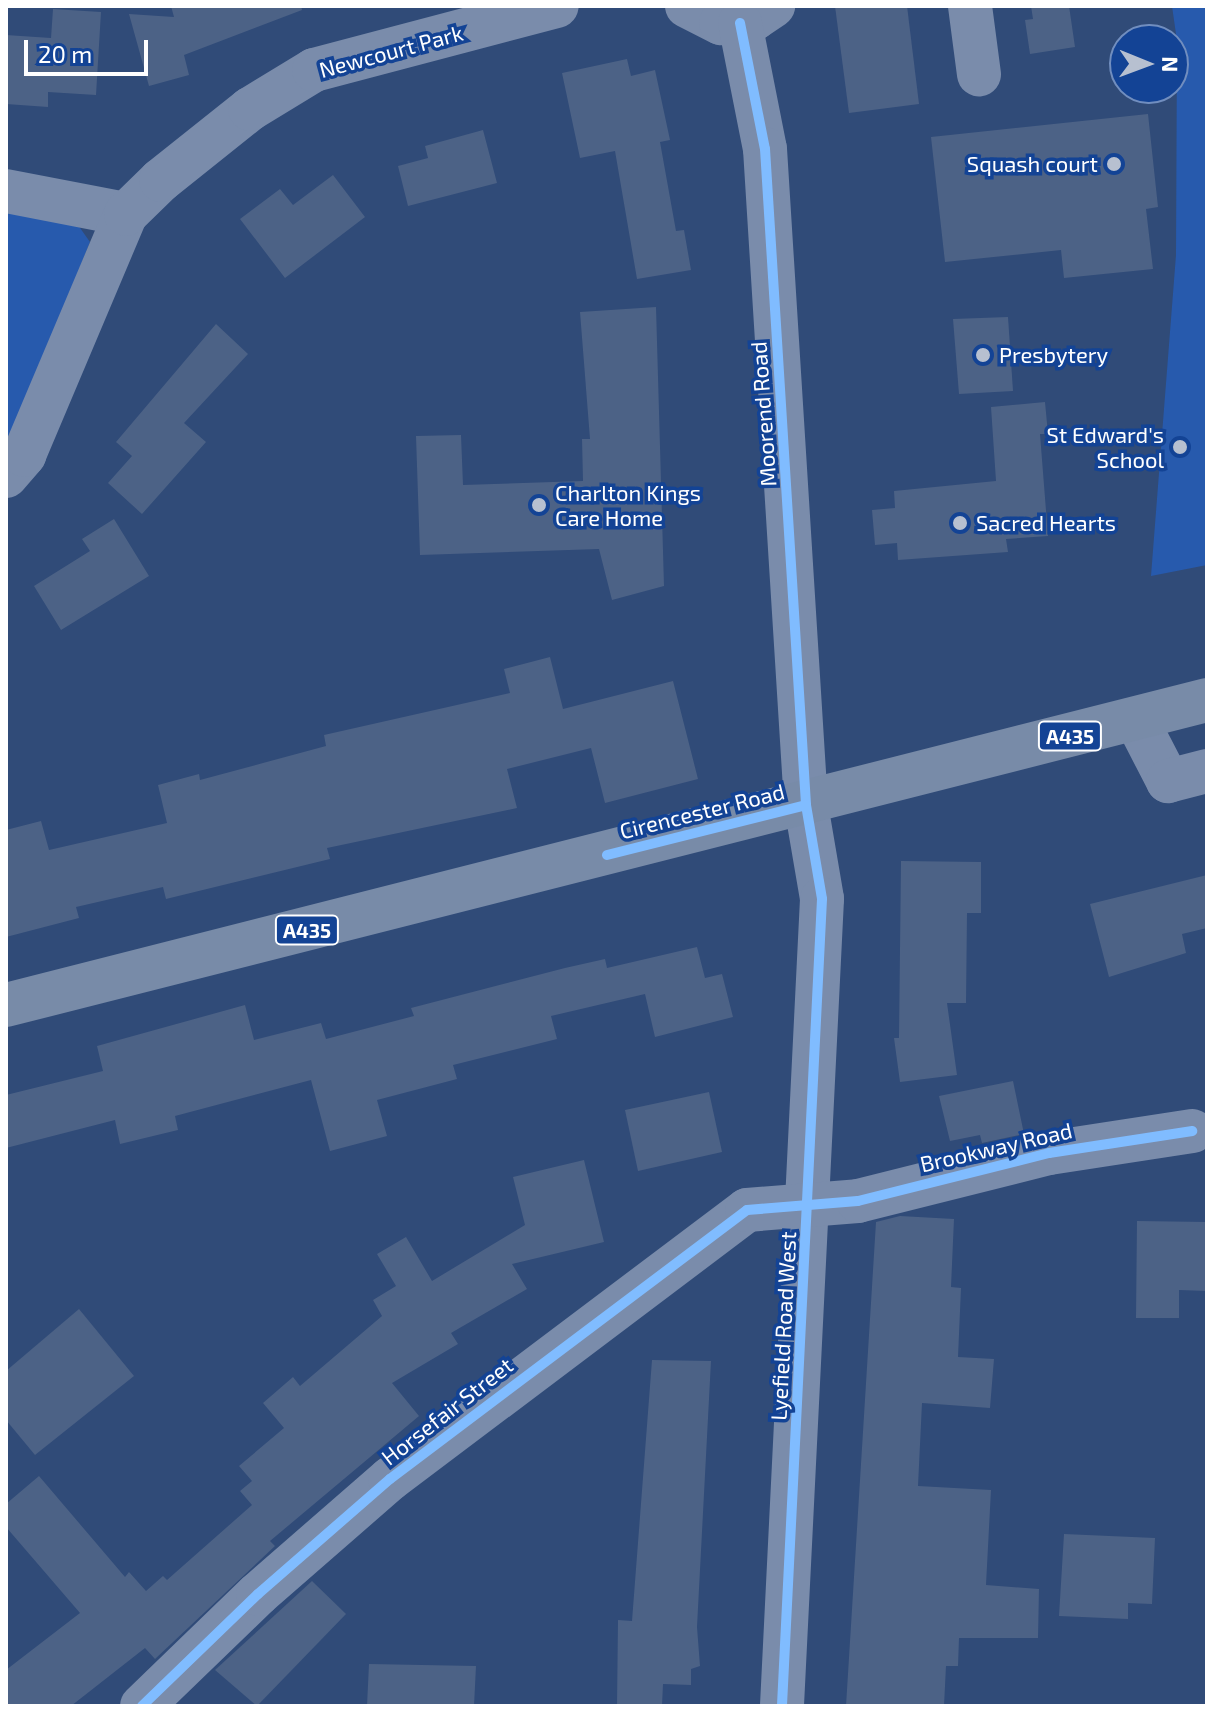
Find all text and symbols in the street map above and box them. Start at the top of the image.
street label: Newcourt Park [316,19,466,83]
scale bar [28,24,152,74]
north arrow [1109,24,1189,104]
text: 20 m [38,39,92,68]
text: N [1158,56,1184,73]
place label: Squash court [967,151,1098,177]
marker: Squash court [1105,155,1123,173]
street label: Moorend Road [745,340,781,488]
place label: Presbytery [999,342,1108,368]
marker: Presbytery [974,346,992,364]
place label: St Edward's School [1046,421,1164,472]
marker: St Edward's School [1171,438,1189,456]
place label: Charlton Kings Care Home [555,479,701,530]
marker: Charlton Kings Care Home [530,496,548,514]
place label: Sacred Hearts [976,510,1116,536]
marker: Sacred Hearts [951,514,969,532]
road number: A435 [1036,720,1104,752]
street label: Cirencester Road [617,778,787,844]
road number: A435 [273,914,341,946]
street label: Brookway Road [917,1117,1075,1177]
street label: Lyefield Road West [765,1231,801,1421]
street label: Horsefair Street [376,1351,518,1471]

